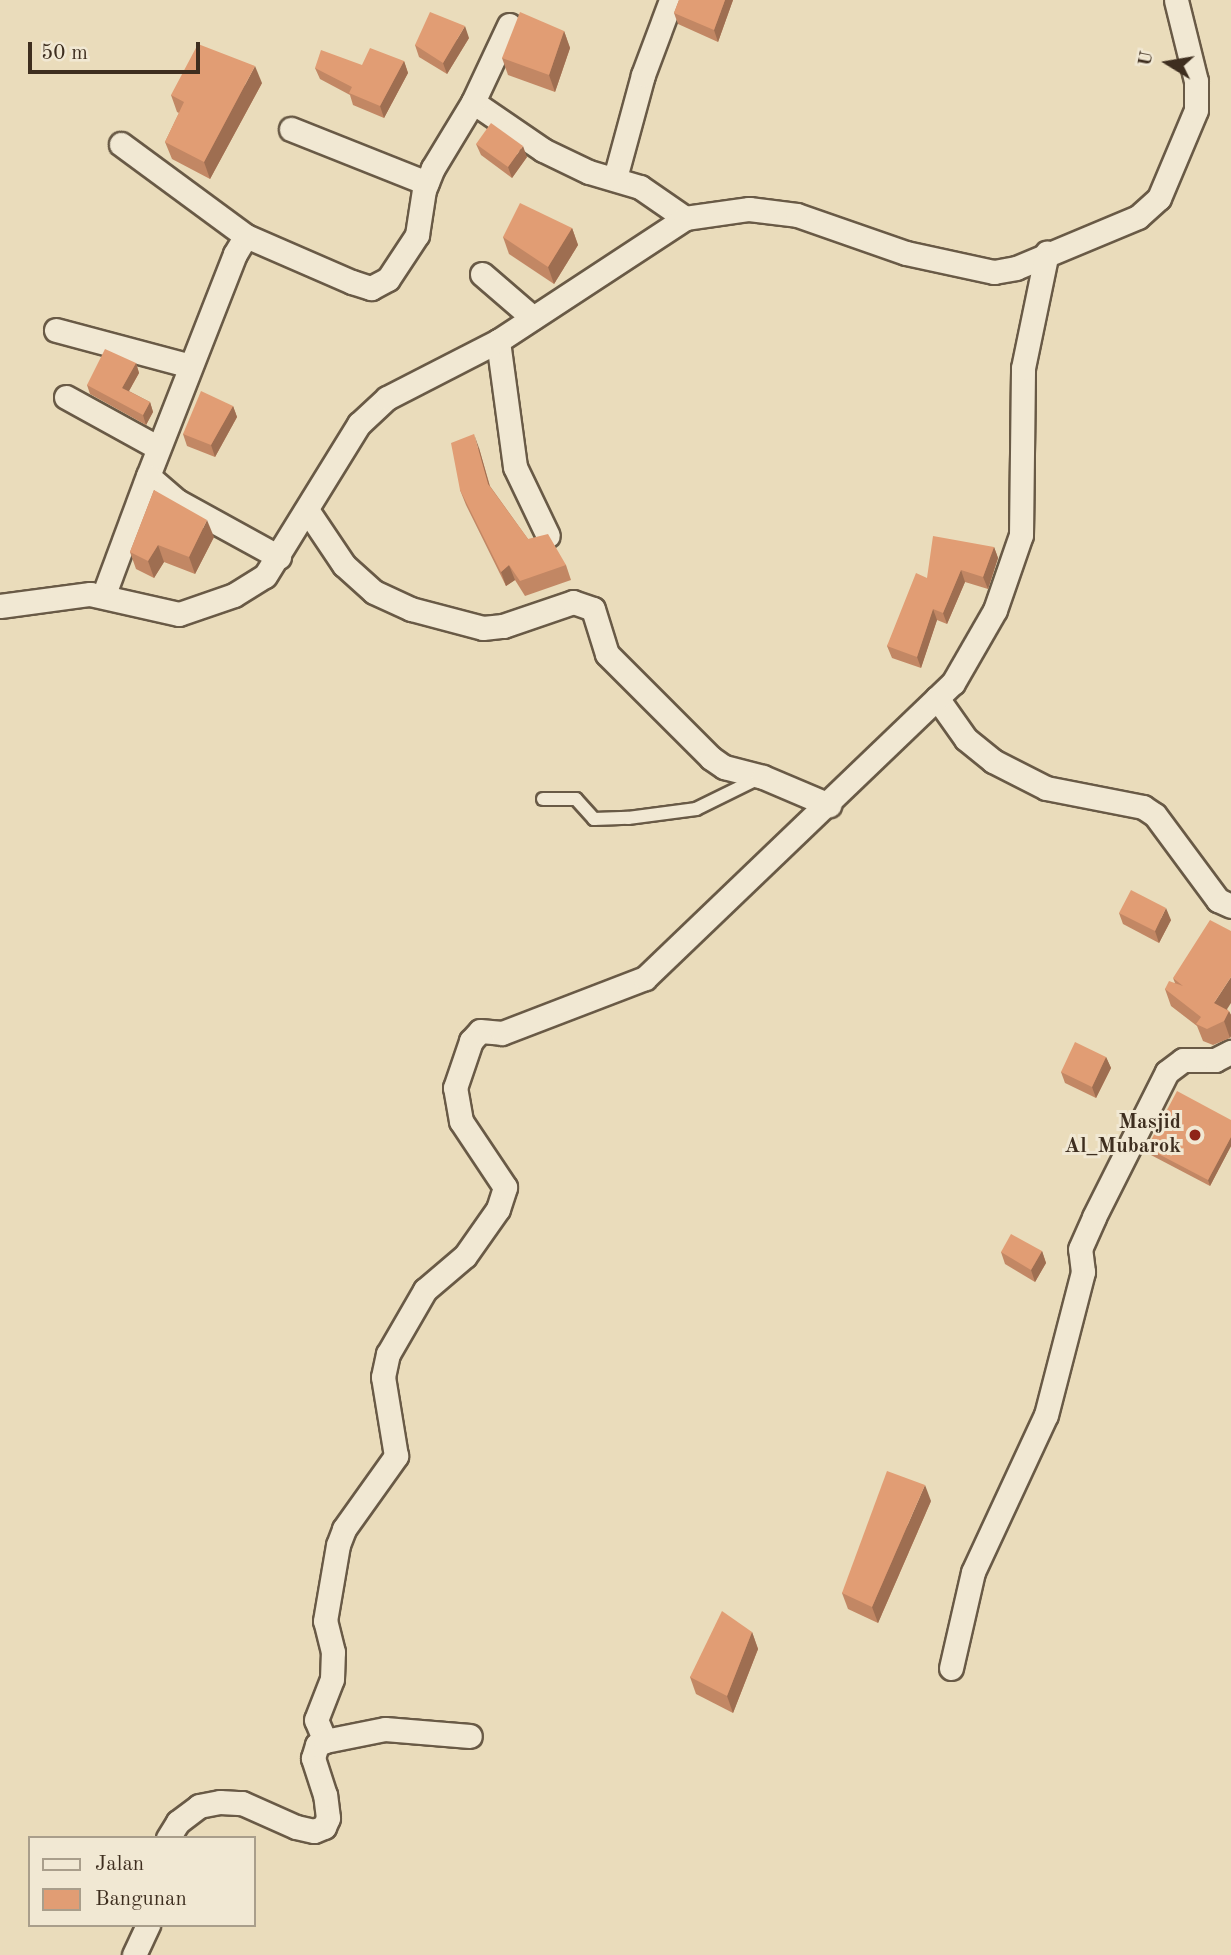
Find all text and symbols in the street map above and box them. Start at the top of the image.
scale bar [32,28,203,72]
north arrow [1133,28,1203,98]
text: 50 m [41,43,88,64]
text: U [1136,50,1158,68]
place label: Masjid Al_Mubarok [1064,1110,1181,1160]
marker: Masjid Al_Mubarok [1187,1127,1203,1143]
legend [28,1836,256,1927]
text: Jalan [95,1854,144,1875]
text: Bangunan [95,1889,187,1910]

